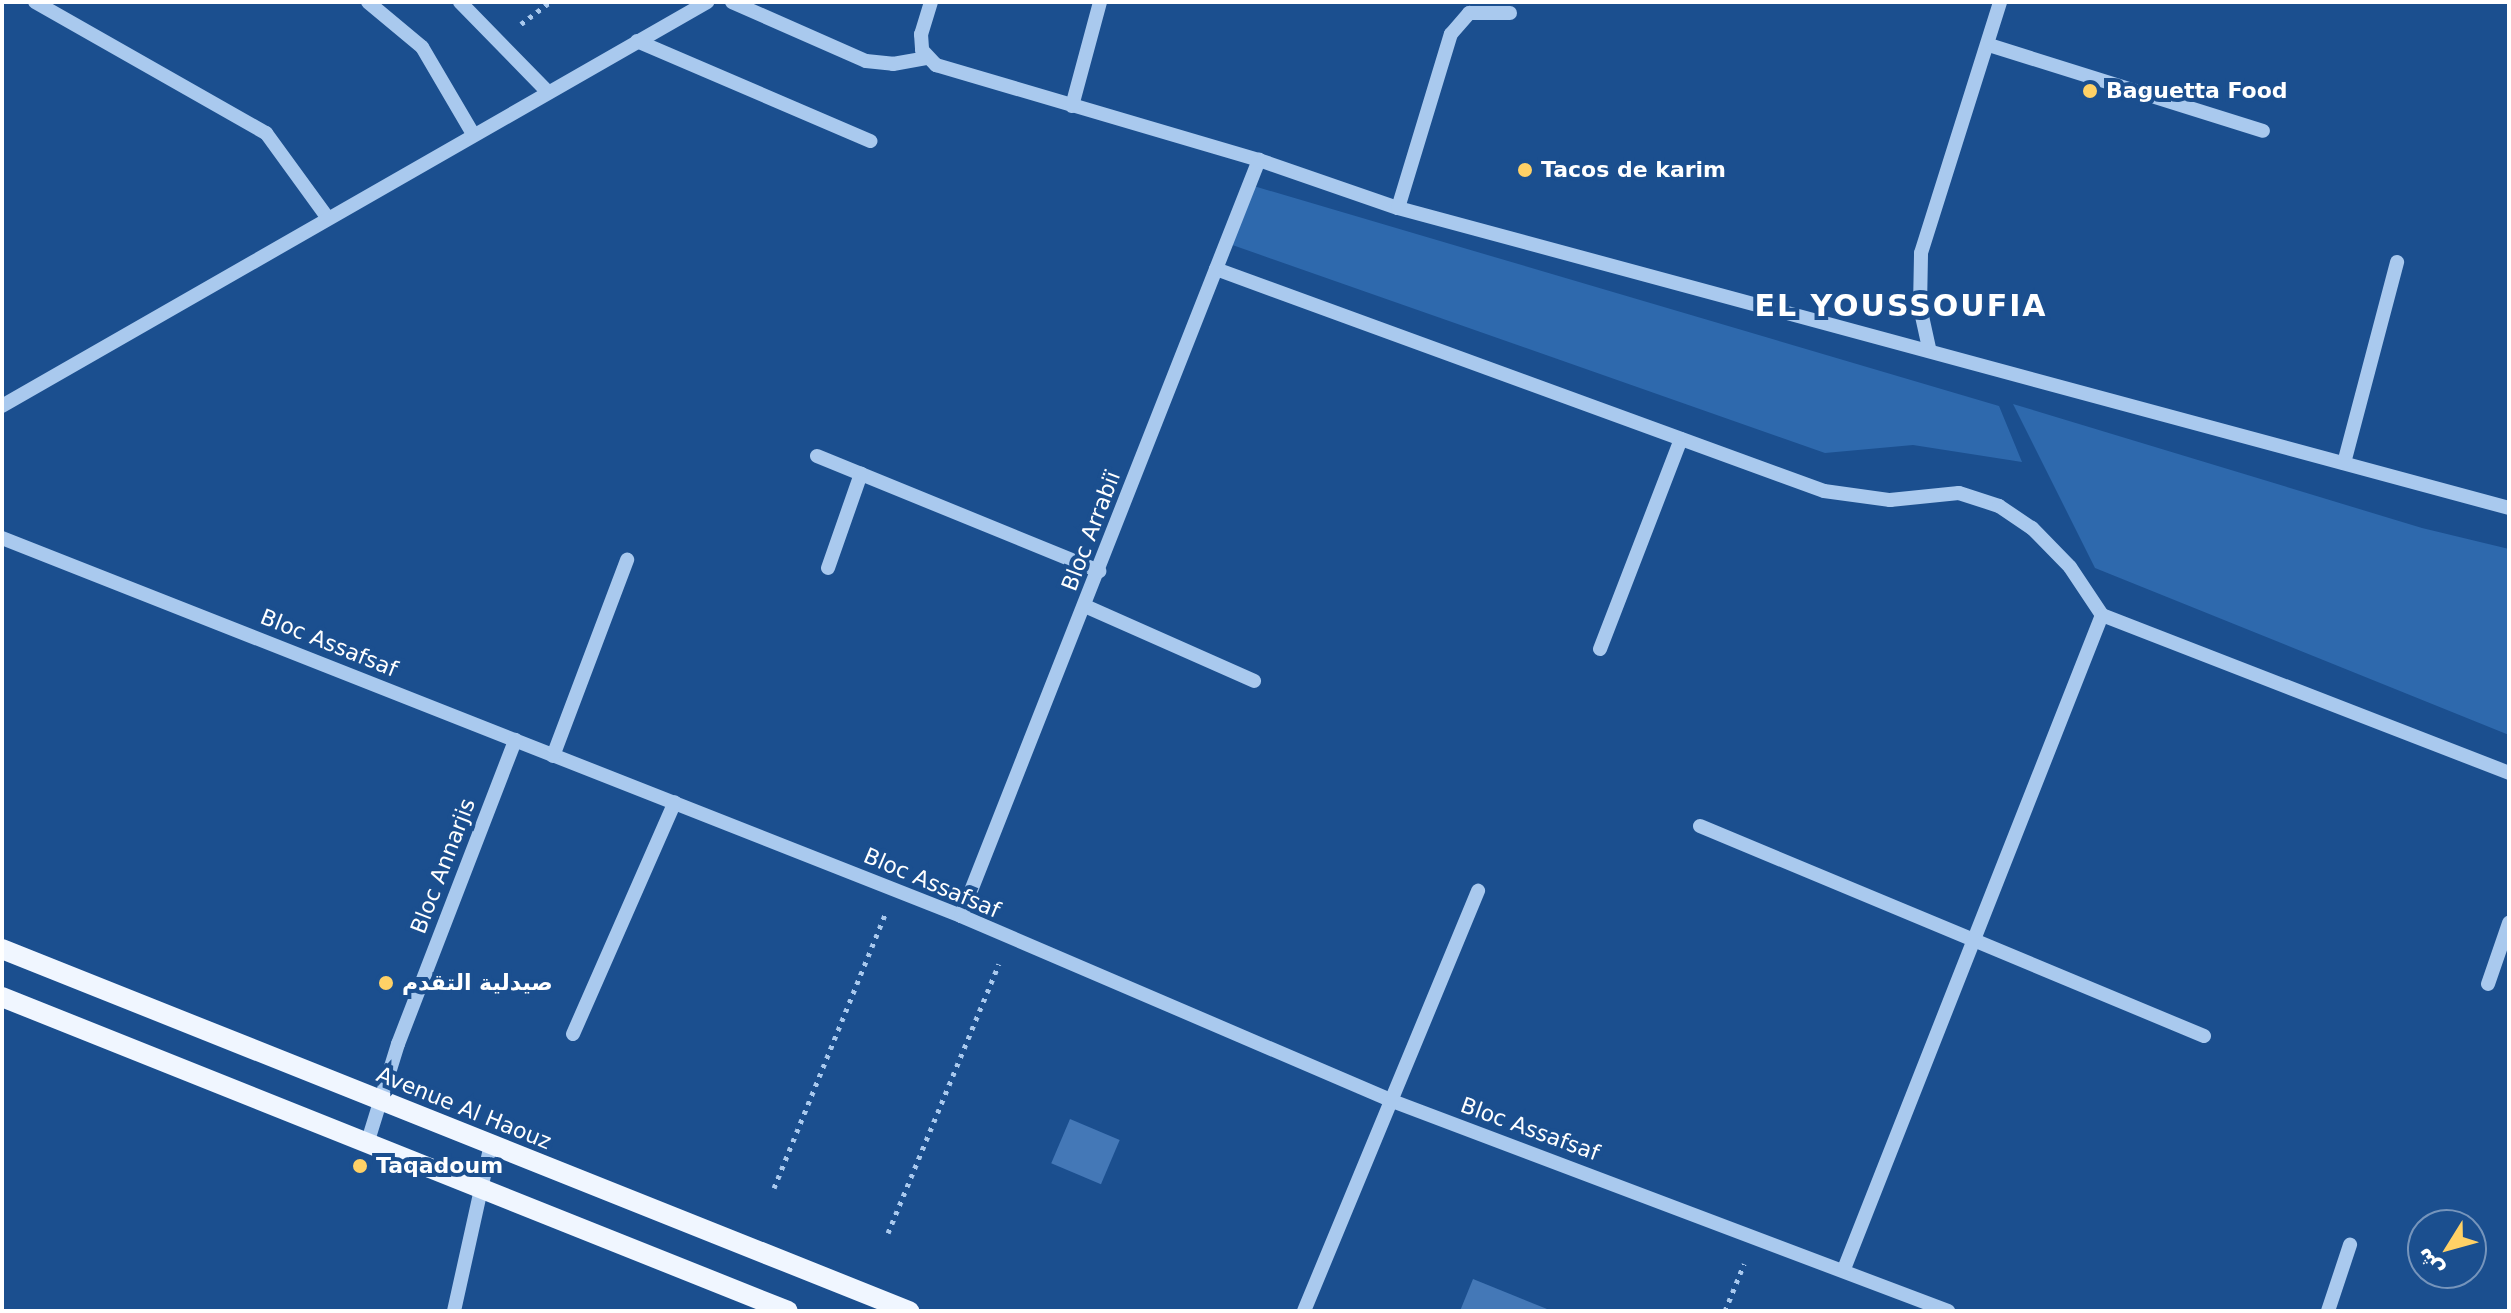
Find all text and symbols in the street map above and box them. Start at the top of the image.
place label: Baguetta Food [2106,78,2288,104]
marker: Baguetta Food [2081,82,2099,100]
place label: Tacos de karim [1541,157,1726,183]
marker: Tacos de karim [1516,161,1534,179]
district label: EL YOUSSOUFIA [1754,288,2048,324]
street label: Bloc Arrabiï [1056,467,1126,595]
street label: Bloc Assafsaf [257,603,401,683]
street label: Bloc Annarjis [405,795,481,937]
street label: Bloc Assafsaf [860,842,1004,924]
place label: صيدلية التقدم [402,970,553,996]
marker: صيدلية التقدم [377,974,395,992]
street label: Avenue Al Haouz [373,1061,555,1155]
street label: Bloc Assafsaf [1457,1092,1603,1166]
place label: Taqadoum [376,1153,503,1179]
marker: Taqadoum [351,1157,369,1175]
north arrow [2407,1209,2487,1289]
text: ش [2410,1243,2448,1282]

